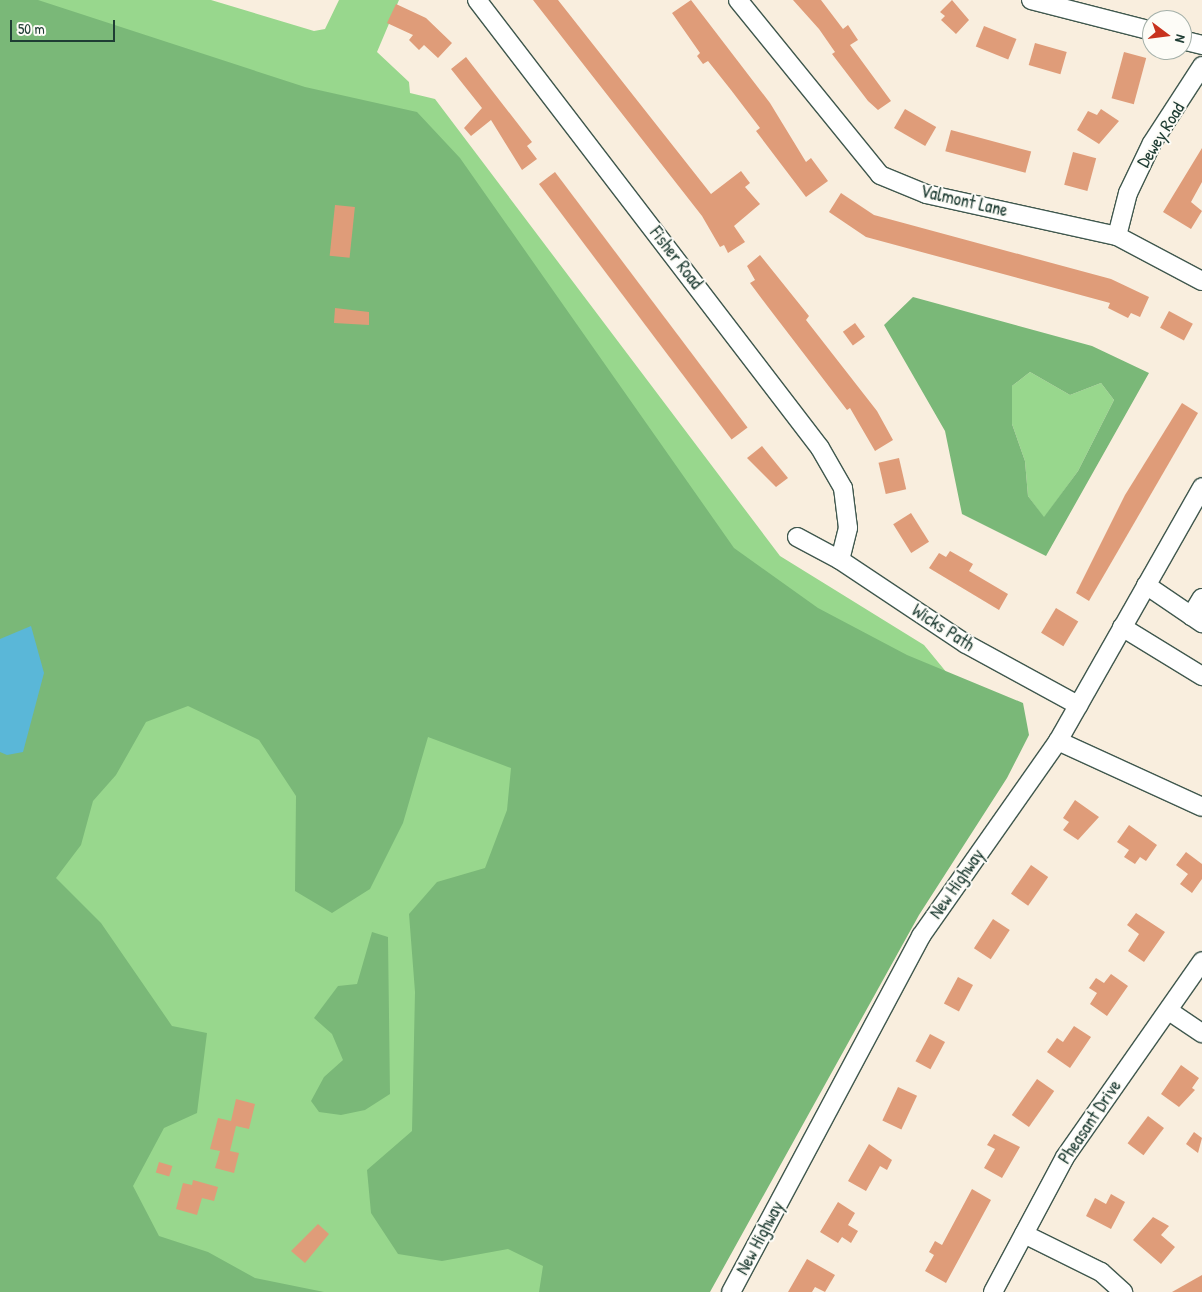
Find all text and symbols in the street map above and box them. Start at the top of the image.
scale bar [12,10,118,42]
north arrow [1142,10,1192,60]
text: 50 m [18,18,45,39]
text: N [1171,33,1191,45]
street label: Dewey Road [1133,99,1189,171]
street label: Valmont Lane [918,180,1010,222]
street label: Fisher Road [645,223,707,293]
street label: Wicks Path [908,600,978,656]
street label: New Highway [925,845,989,923]
street label: Pheasant Drive [1054,1076,1126,1168]
street label: New Highway [732,1198,788,1278]

